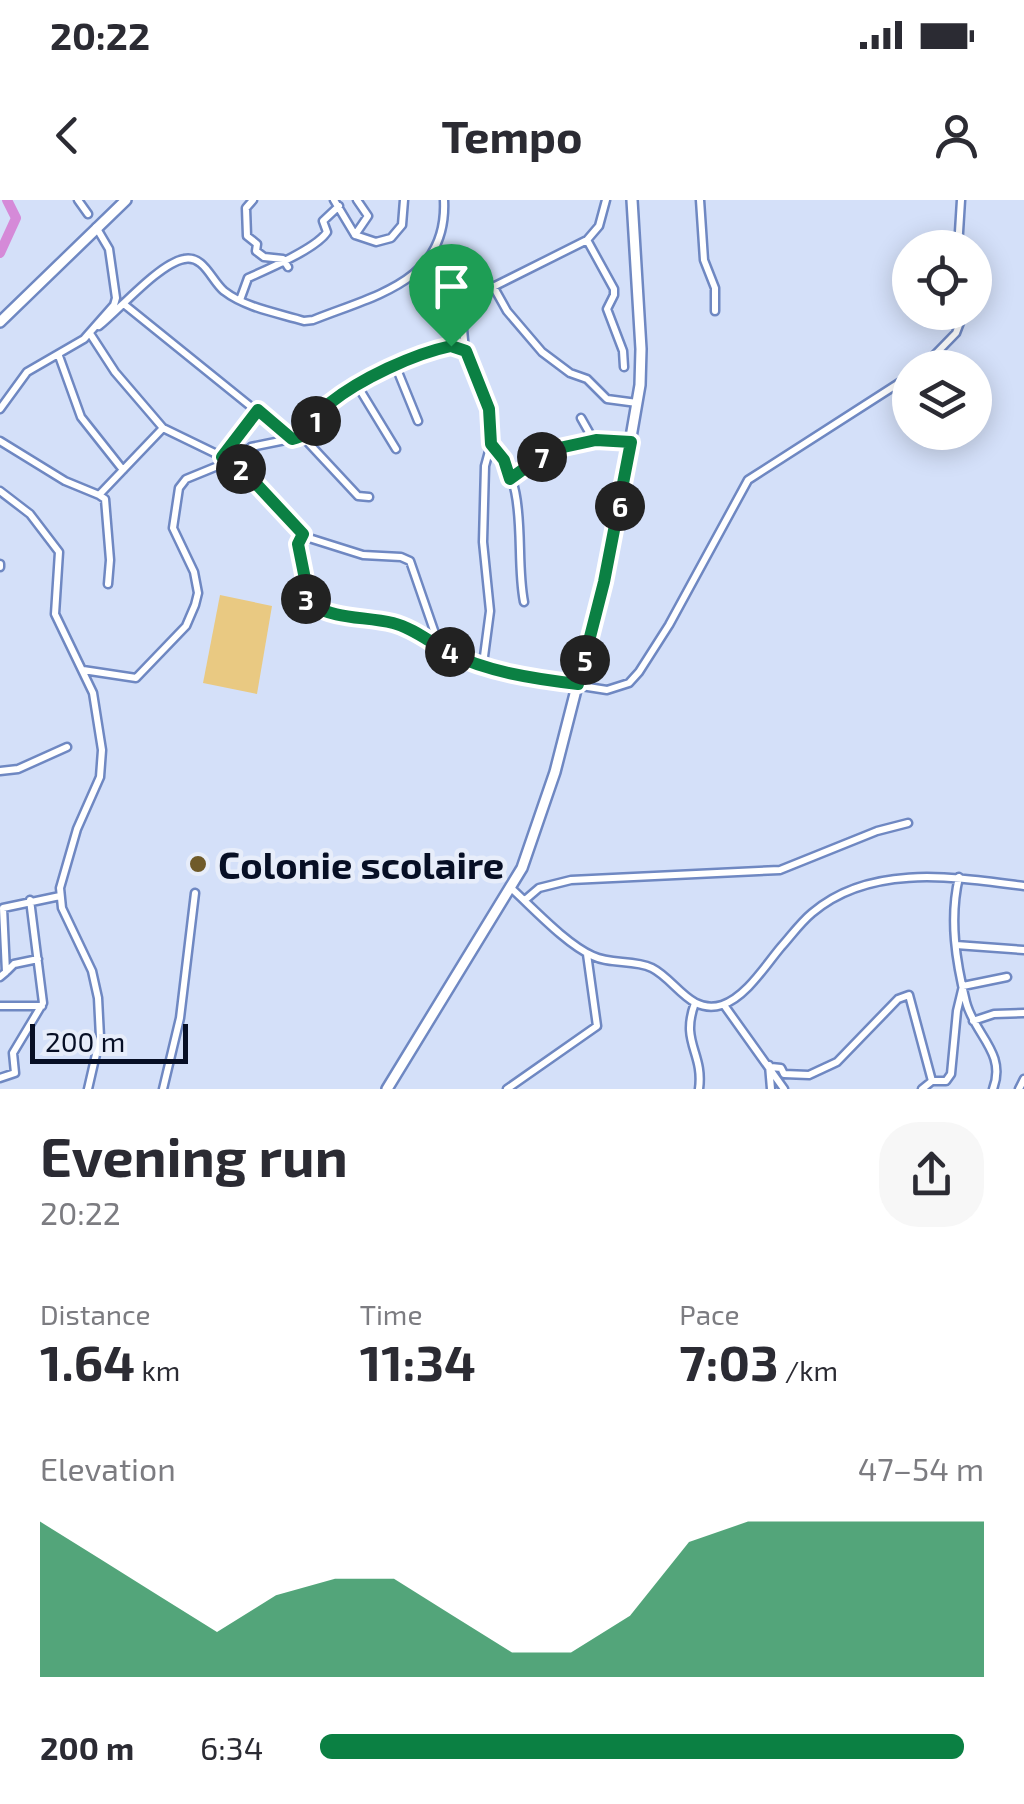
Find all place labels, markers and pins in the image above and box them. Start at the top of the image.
pin [409,244,494,347]
pin: 1 [291,396,341,446]
pin: 7 [517,432,567,482]
pin: 2 [216,444,266,494]
pin: 6 [595,481,645,531]
pin: 3 [281,574,331,624]
pin: 4 [425,627,475,677]
pin: 5 [560,635,610,685]
place label: Colonie scolaire [218,841,504,887]
marker: Colonie scolaire [187,853,209,875]

